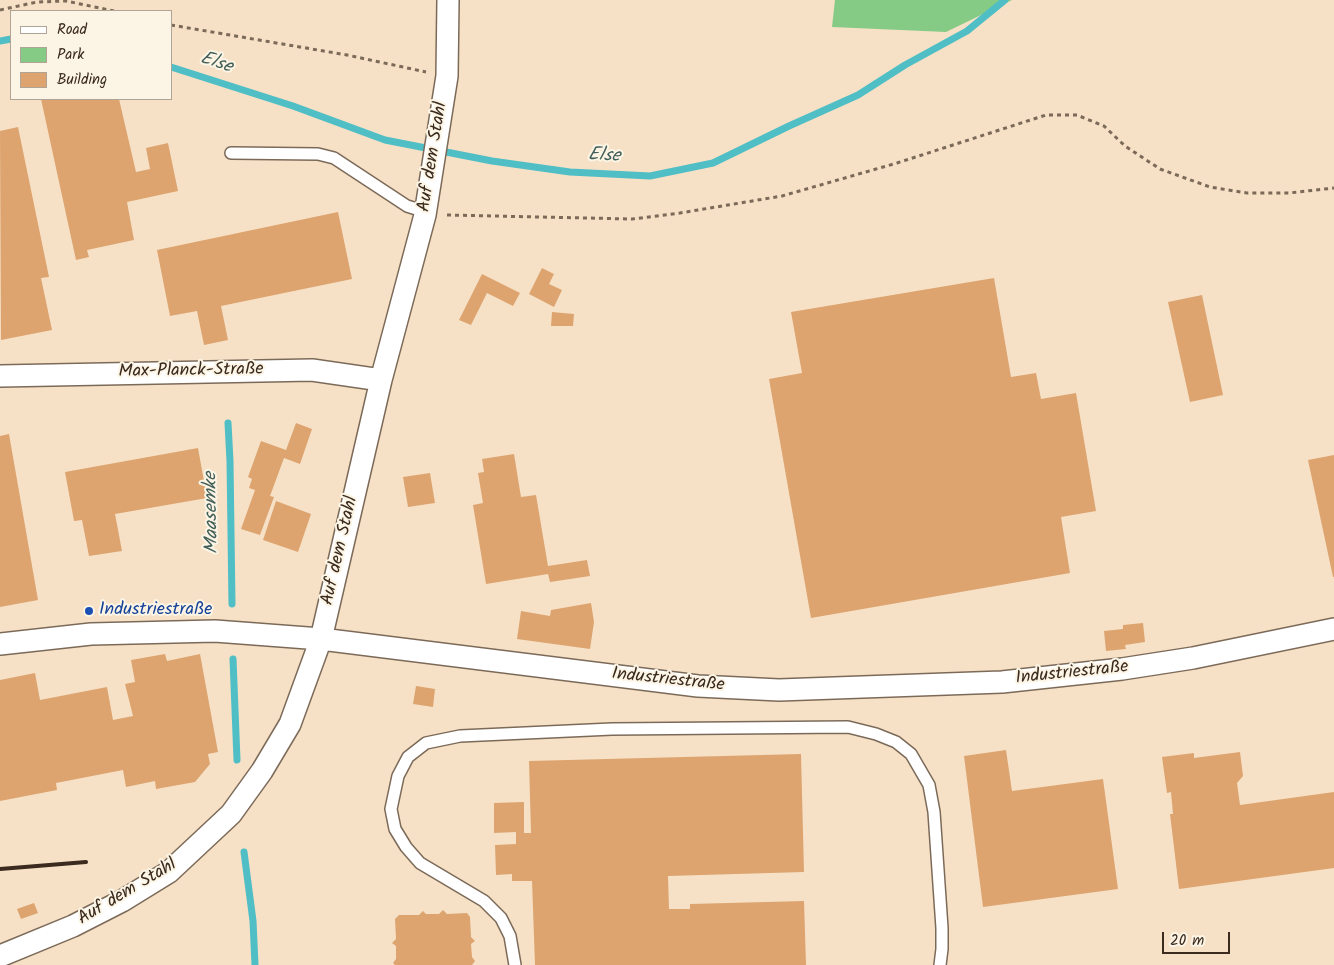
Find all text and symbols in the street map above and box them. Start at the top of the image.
legend [10,10,172,100]
text: Road [57,18,87,42]
text: Park [57,43,84,67]
water label: Else [197,48,235,80]
text: Building [57,68,107,92]
street label: Auf dem Stahl [415,100,453,214]
water label: Else [587,145,621,169]
street label: Max-Planck-Straße [118,360,264,384]
water label: Maasemke [201,472,225,554]
street label: Auf dem Stahl [318,494,364,608]
place label: Industriestraße [99,600,212,622]
marker: Industriestraße [83,605,95,617]
street label: Industriestraße [1014,657,1130,691]
street label: Industriestraße [610,664,726,698]
street label: Auf dem Stahl [75,855,181,931]
scale bar [1164,922,1232,954]
text: 20 m [1170,929,1204,953]

